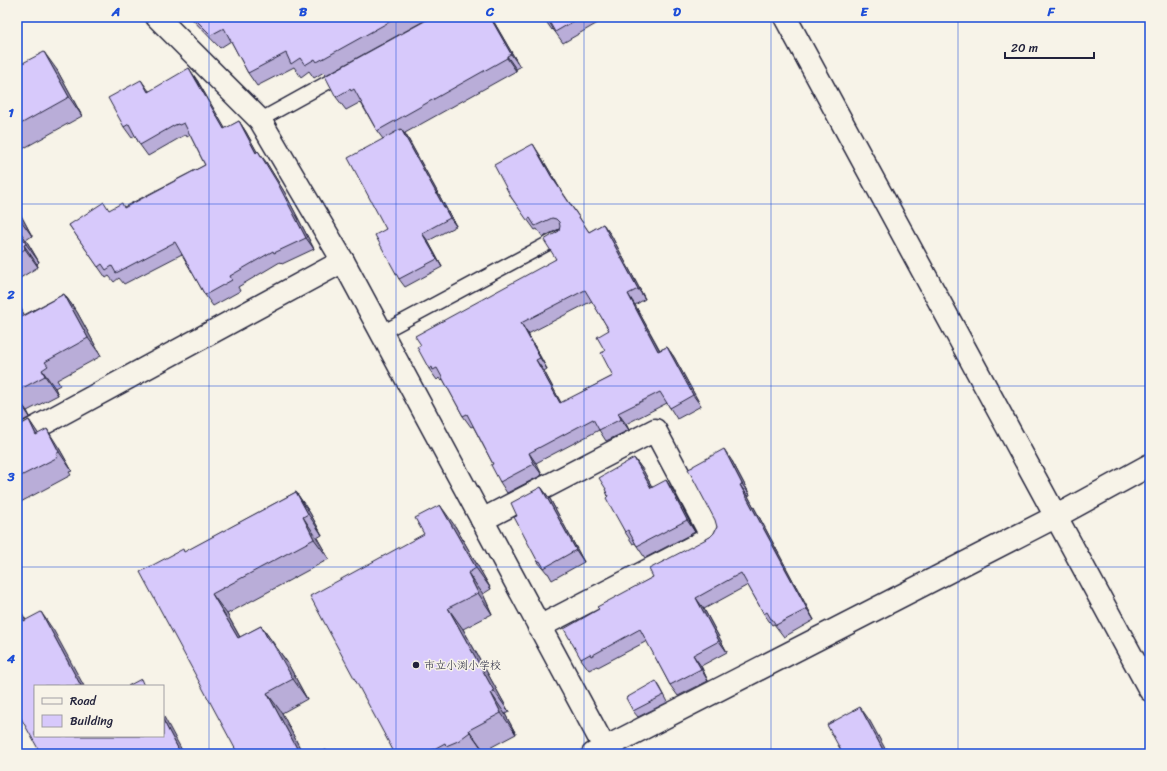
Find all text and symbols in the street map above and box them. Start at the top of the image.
text: A [111,0,120,23]
text: B [299,0,308,23]
text: C [485,0,495,23]
text: D [673,0,681,23]
text: E [860,0,869,23]
text: F [1046,0,1055,23]
scale bar [1005,34,1094,60]
text: 20 m [1011,37,1038,59]
text: 1 [8,101,14,124]
text: 2 [6,283,15,306]
text: 3 [6,465,15,488]
text: 4 [6,647,16,670]
place label: 市立小渕小学校 [424,656,501,675]
marker: 市立小渕小学校 [411,660,421,670]
legend [34,685,164,737]
text: Road [70,690,97,712]
text: Building [70,710,113,732]

